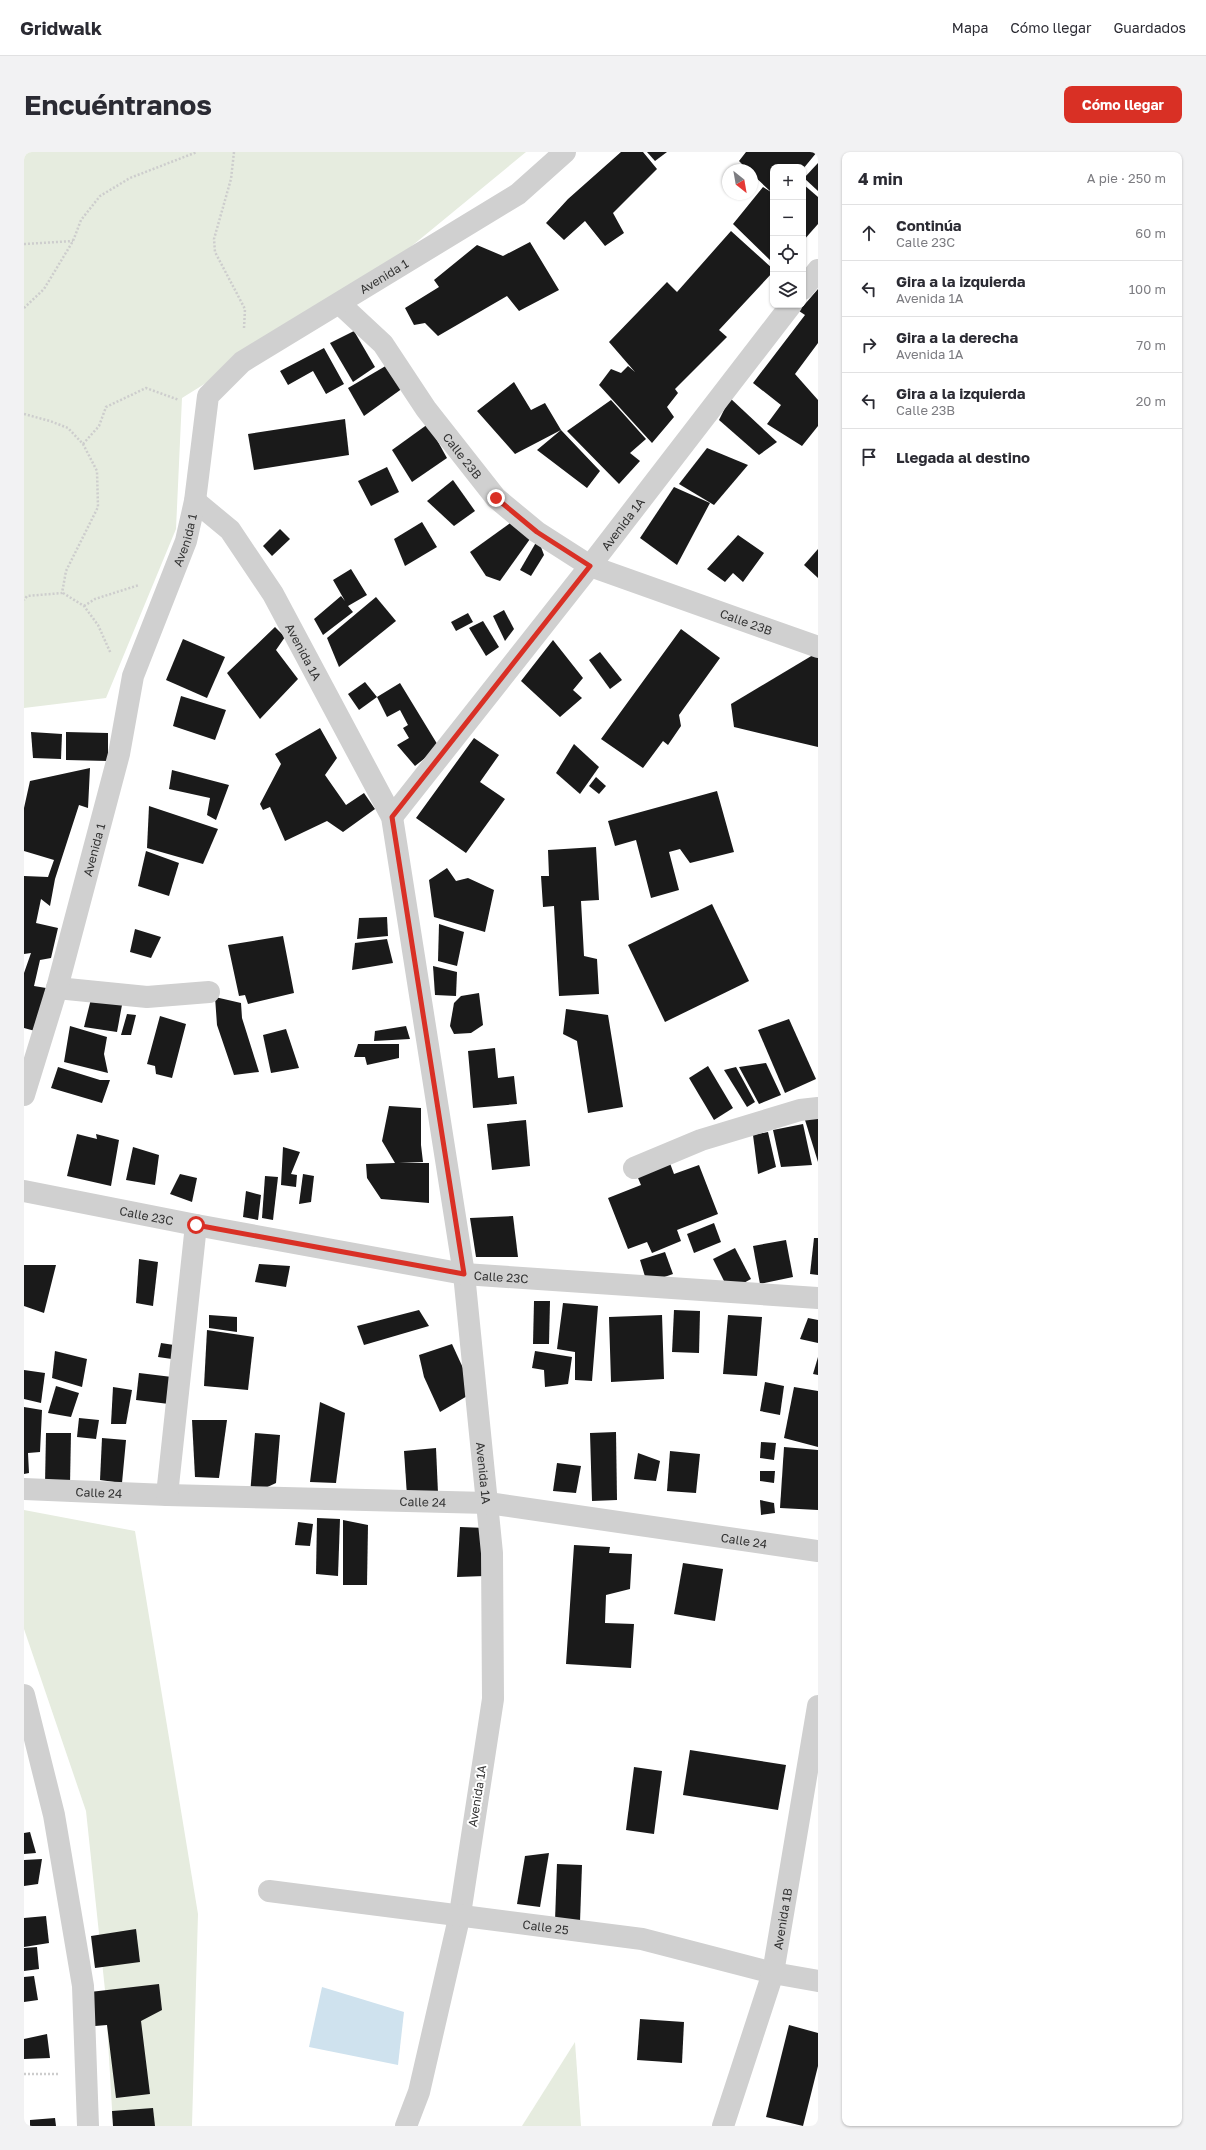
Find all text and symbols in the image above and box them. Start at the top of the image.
text: Gridwalk [20,16,102,39]
text: Mapa [952,19,988,36]
text: Cómo llegar [1010,19,1091,36]
text: Guardados [1113,19,1186,36]
button: Cómo llegar [1064,86,1182,123]
text: Encuéntranos [24,88,212,121]
north arrow [722,164,758,200]
map controls [770,164,806,308]
button: + [770,164,806,200]
text: 4 min [858,168,903,189]
text: A pie · 250 m [1087,170,1166,186]
button: − [770,200,806,236]
text: Continúa [896,216,962,234]
icon: ahead [858,222,880,244]
text: 60 m [1135,225,1166,241]
text: Calle 23C [896,234,955,250]
button: locate [770,236,806,272]
street label: Avenida 1 [356,255,411,296]
button: layers [770,272,806,308]
text: Gira a la izquierda [896,272,1026,290]
icon: left [858,278,880,300]
text: 100 m [1129,281,1166,297]
text: Avenida 1A [896,290,964,306]
text: Gira a la derecha [896,328,1018,346]
icon: right [858,334,880,356]
text: 70 m [1136,337,1166,353]
text: Avenida 1A [896,346,964,362]
text: Gira a la izquierda [896,384,1026,402]
icon: left [858,390,880,412]
text: 20 m [1136,393,1166,409]
text: Calle 23B [896,402,955,418]
street label: Calle 23B [440,430,485,482]
icon: arrive [858,446,880,468]
text: Llegada al destino [896,448,1030,466]
route end [487,489,505,507]
street label: Avenida 1A [598,494,648,553]
street label: Avenida 1 [169,512,199,568]
street label: Calle 23B [718,605,775,638]
street label: Avenida 1A [282,621,325,683]
street label: Avenida 1 [79,821,108,878]
street label: Calle 23C [118,1203,175,1228]
route start [187,1216,205,1234]
street label: Calle 23C [473,1267,529,1286]
street label: Avenida 1A [473,1441,495,1505]
street label: Calle 24 [75,1484,123,1501]
street label: Calle 24 [399,1493,446,1509]
street label: Calle 24 [720,1529,768,1551]
street label: Avenida 1A [465,1764,489,1828]
street label: Avenida 1B [770,1887,795,1951]
street label: Calle 25 [522,1916,570,1937]

